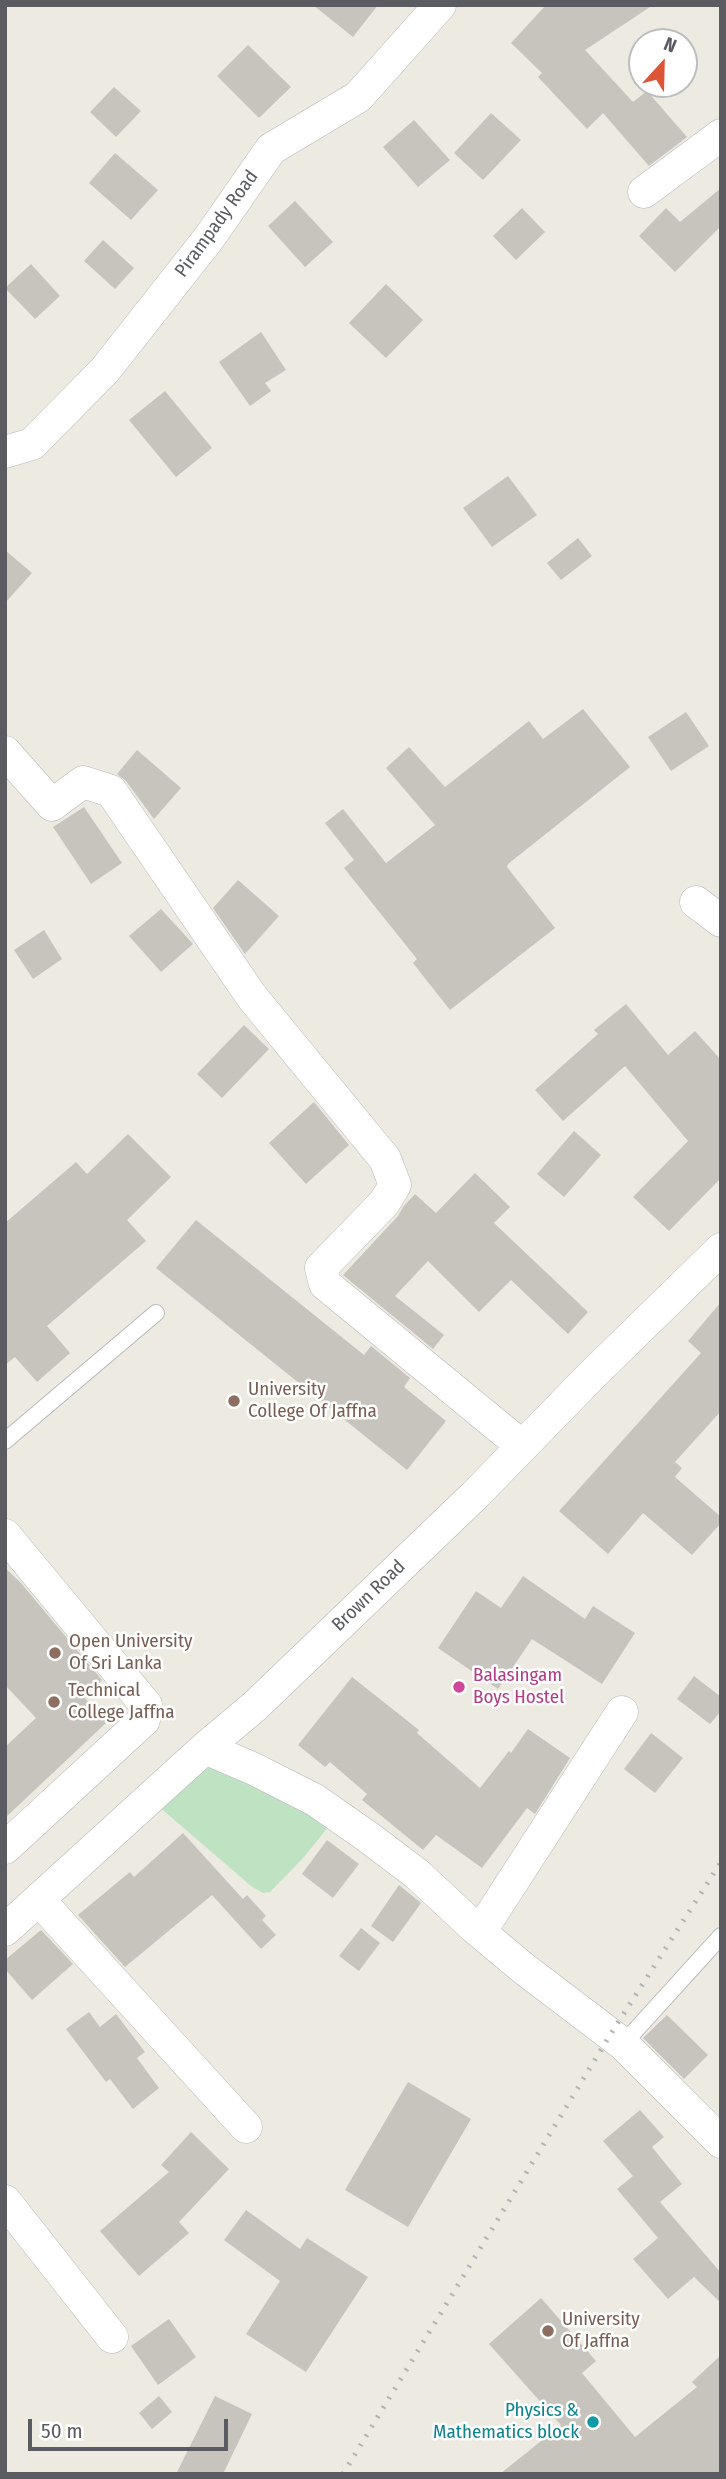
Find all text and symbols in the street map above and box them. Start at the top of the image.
north arrow [628,28,698,98]
text: N [661,32,680,58]
street label: Pirampady Road [171,166,263,282]
place label: University College Of Jaffna [248,1379,377,1423]
marker: University College Of Jaffna [226,1393,242,1409]
street label: Brown Road [328,1556,410,1636]
place label: Open University Of Sri Lanka [69,1631,193,1675]
marker: Open University Of Sri Lanka [47,1645,63,1661]
place label: Balasingam Boys Hostel [473,1665,564,1709]
marker: Balasingam Boys Hostel [451,1679,467,1695]
place label: Technical College Jaffna [68,1680,175,1724]
marker: Technical College Jaffna [46,1694,62,1710]
place label: University Of Jaffna [562,2309,640,2353]
marker: University Of Jaffna [540,2323,556,2339]
place label: Physics & Mathematics block [433,2400,579,2444]
scale bar [32,2406,231,2450]
marker: Physics & Mathematics block [585,2414,601,2430]
text: 50 m [41,2418,83,2444]

